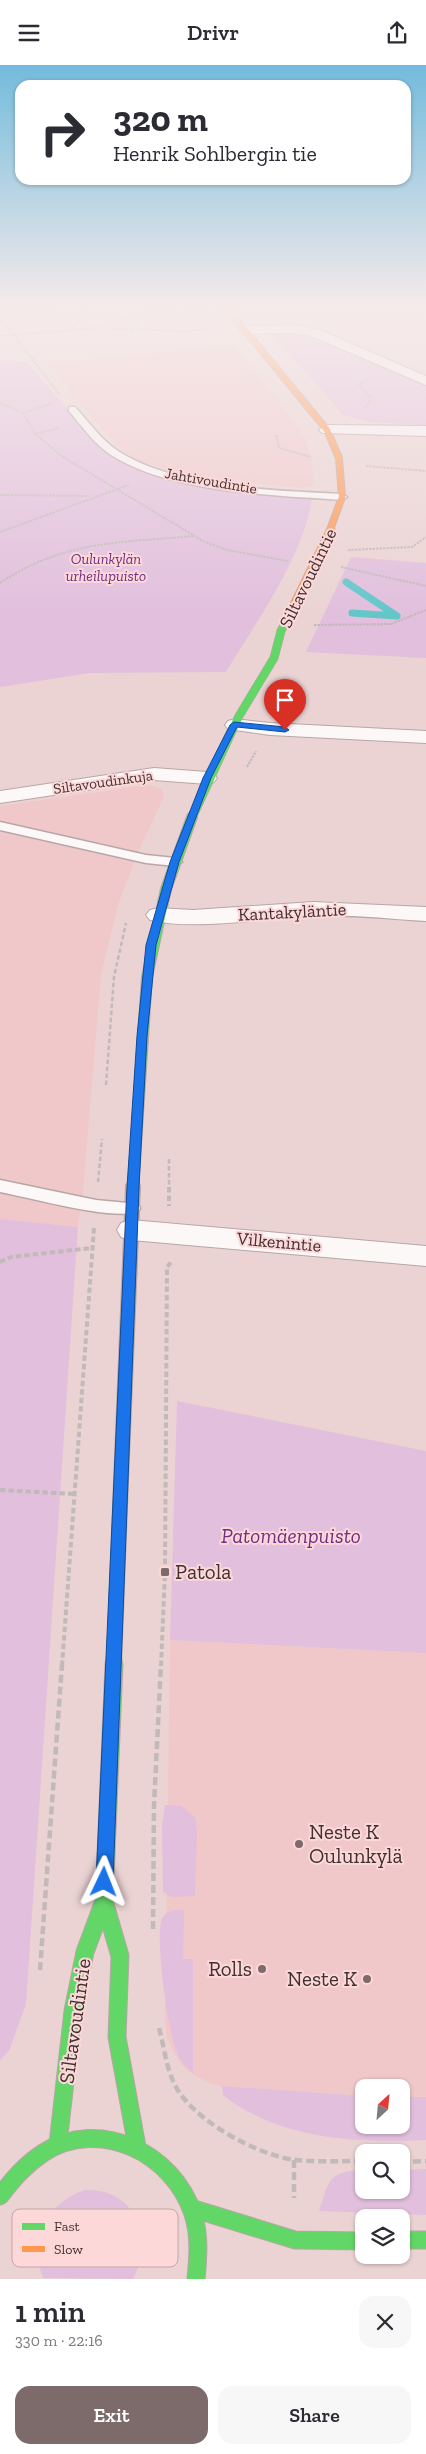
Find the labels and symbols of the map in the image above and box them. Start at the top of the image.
street label: Jahtivoudintie [164,464,258,498]
street label: Siltavoudintie [274,525,342,631]
park label: Oulunkylän urheilupuisto [66,550,146,585]
pin [264,679,306,730]
street label: Siltavoudinkuja [52,766,154,798]
street label: Kantakyläntie [237,898,347,926]
street label: Vilkenintie [235,1227,322,1257]
park label: Patomäenpuisto [221,1523,361,1548]
place label: Patola [175,1559,231,1584]
marker: Patola [159,1566,171,1578]
place label: Neste K Oulunkylä [309,1819,403,1868]
marker: Neste K Oulunkylä [293,1838,305,1850]
position arrow [77,1855,129,1907]
place label: Rolls [208,1956,252,1981]
street label: Siltavoudintie [53,1957,96,2085]
marker: Rolls [256,1963,268,1975]
place label: Neste K [287,1966,358,1991]
marker: Neste K [361,1973,373,1985]
north arrow [355,2079,410,2134]
legend [12,2209,178,2267]
text: Fast [54,2218,81,2235]
text: Slow [54,2241,83,2258]

